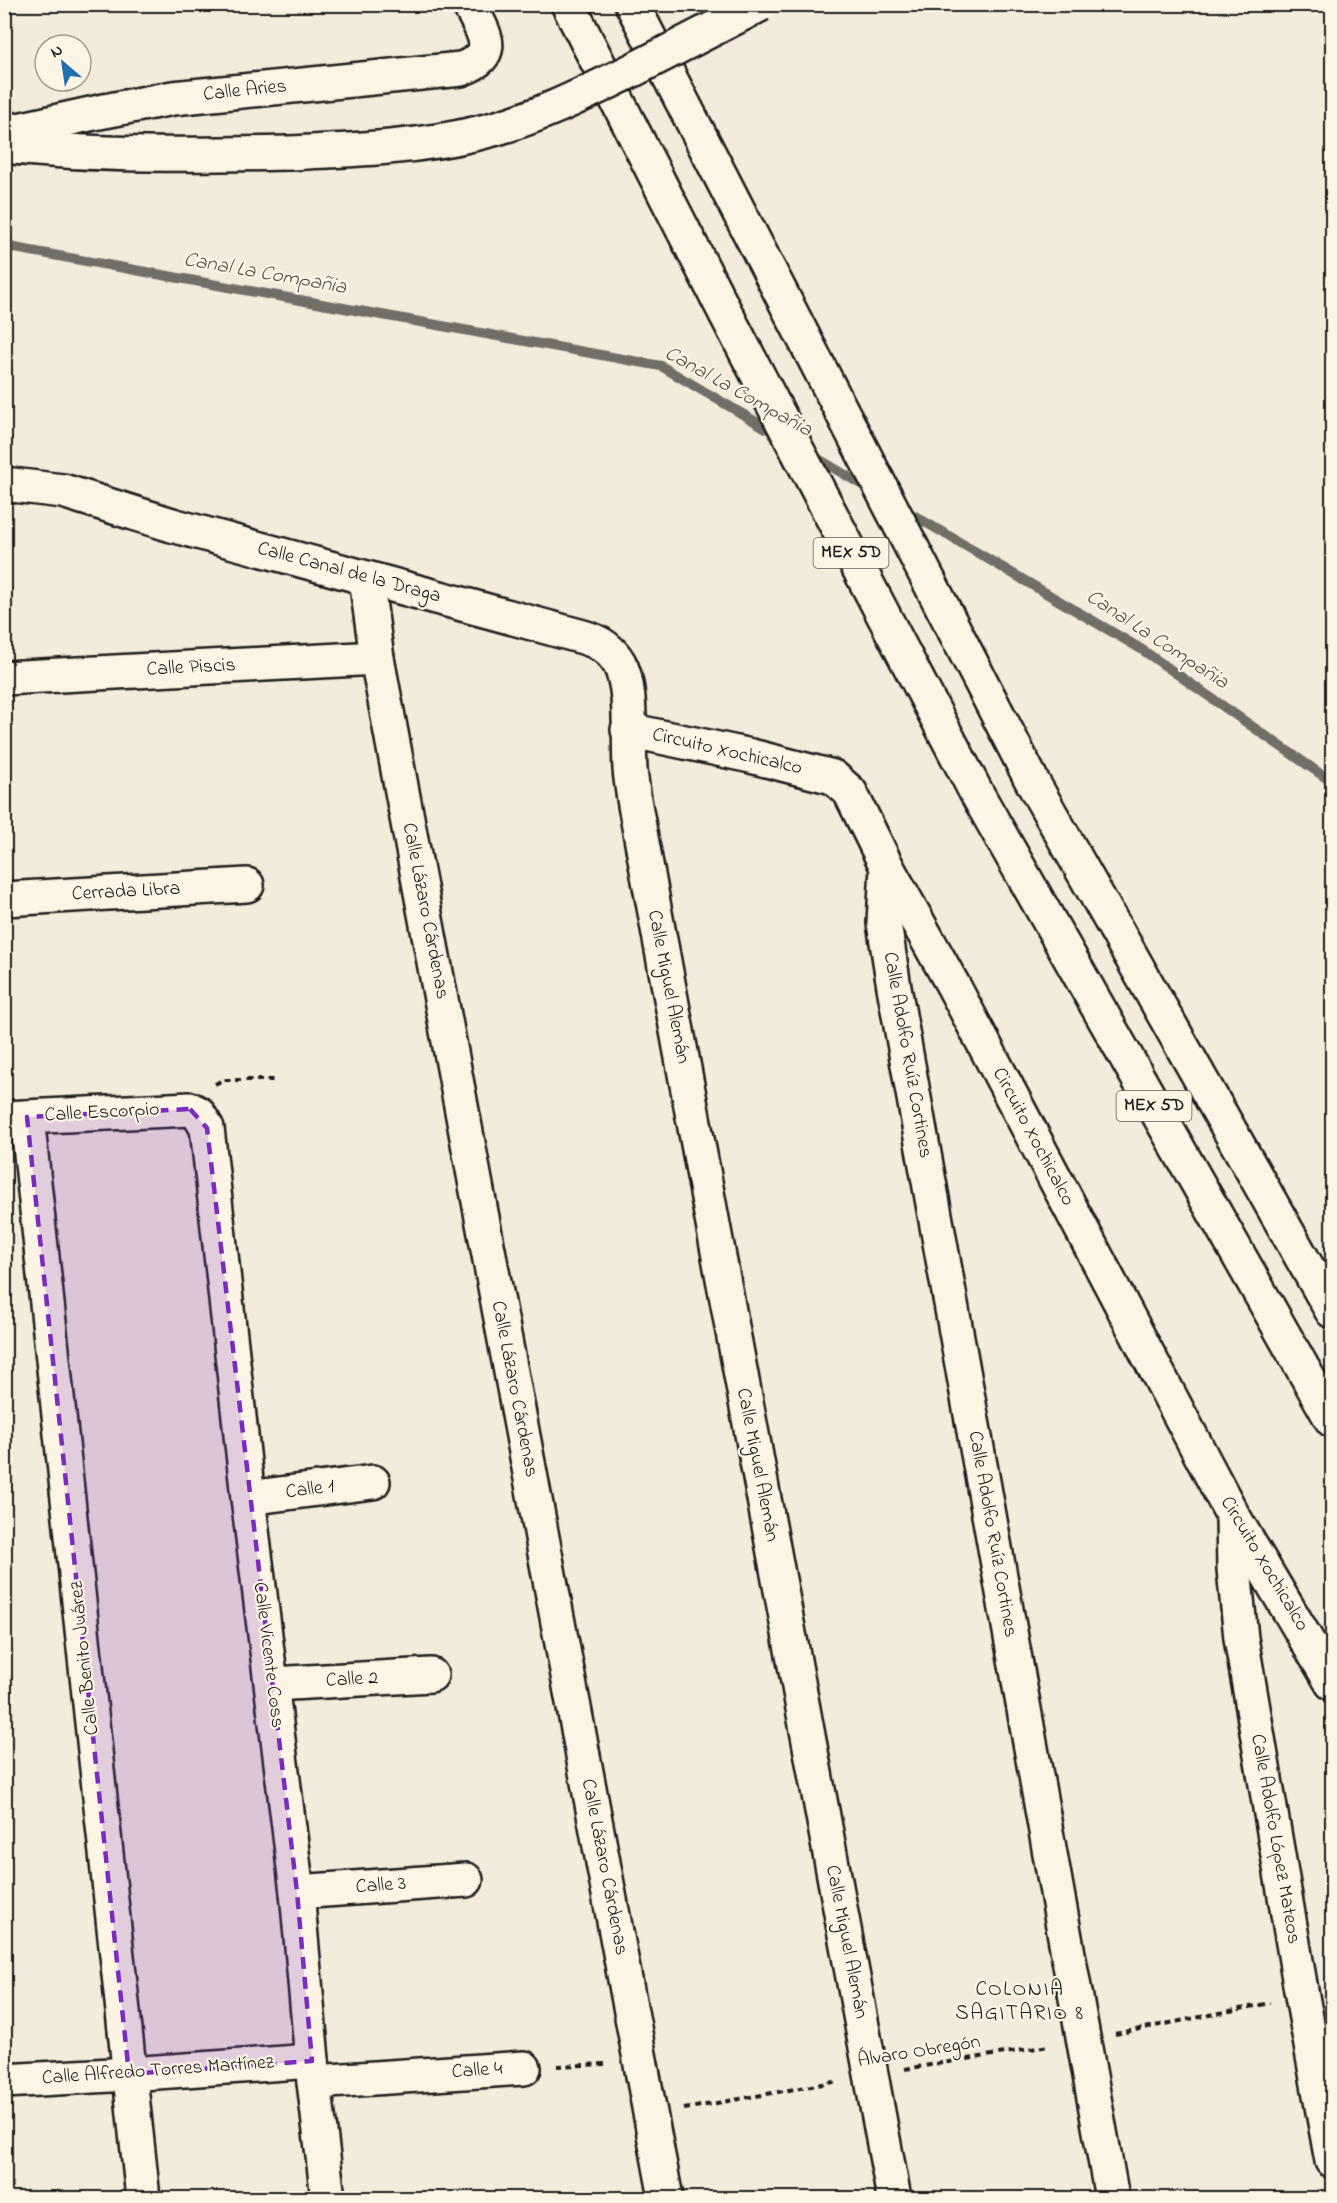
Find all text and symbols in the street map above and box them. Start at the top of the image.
north arrow [33,33,93,93]
text: N [46,38,67,65]
street label: Calle Aries [202,72,288,110]
water label: Canal La Compañia [181,245,349,303]
water label: Canal La Compañia [659,339,818,445]
street label: Calle Canal de la Draga [254,535,444,612]
road number: MEX 5D [814,538,888,568]
water label: Canal La Compañia [1080,583,1235,698]
street label: Calle Piscis [146,651,236,685]
street label: Circuito Xochicalco [649,721,805,783]
street label: Calle Lázaro Cárdenas [394,820,456,1002]
street label: Cerrada Libra [71,875,181,909]
street label: Calle Miguel Alemán [638,908,697,1067]
street label: Calle Adolfo Ruíz Cortines [875,950,939,1160]
street label: Circuito Xochicalco [984,1063,1082,1211]
road number: MEX 5D [1116,1091,1192,1121]
street label: Calle Escorpio [44,1096,160,1130]
street label: Calle Lázaro Cárdenas [483,1298,545,1480]
street label: Calle Miguel Alemán [727,1386,786,1545]
street label: Calle Adolfo Ruíz Cortines [960,1429,1024,1639]
street label: Calle 1 [284,1473,336,1507]
street label: Circuito Xochicalco [1212,1491,1316,1637]
street label: Calle Benito Juárez [62,1579,108,1737]
street label: Calle Vicente Coss [245,1580,291,1730]
street label: Calle 2 [325,1664,379,1696]
street label: Calle Adolfo López Mateos [1242,1732,1308,1946]
street label: Calle Lázaro Cárdenas [573,1776,635,1958]
street label: Calle Miguel Alemán [816,1863,875,2022]
street label: Calle 3 [355,1870,407,1902]
district label: COLONIA SAGITARIO 8 [955,1975,1085,2029]
street label: Álvaro Obregón [856,2028,983,2077]
street label: Calle Alfredo Torres Martínez [41,2048,276,2094]
street label: Calle 4 [451,2055,503,2087]

